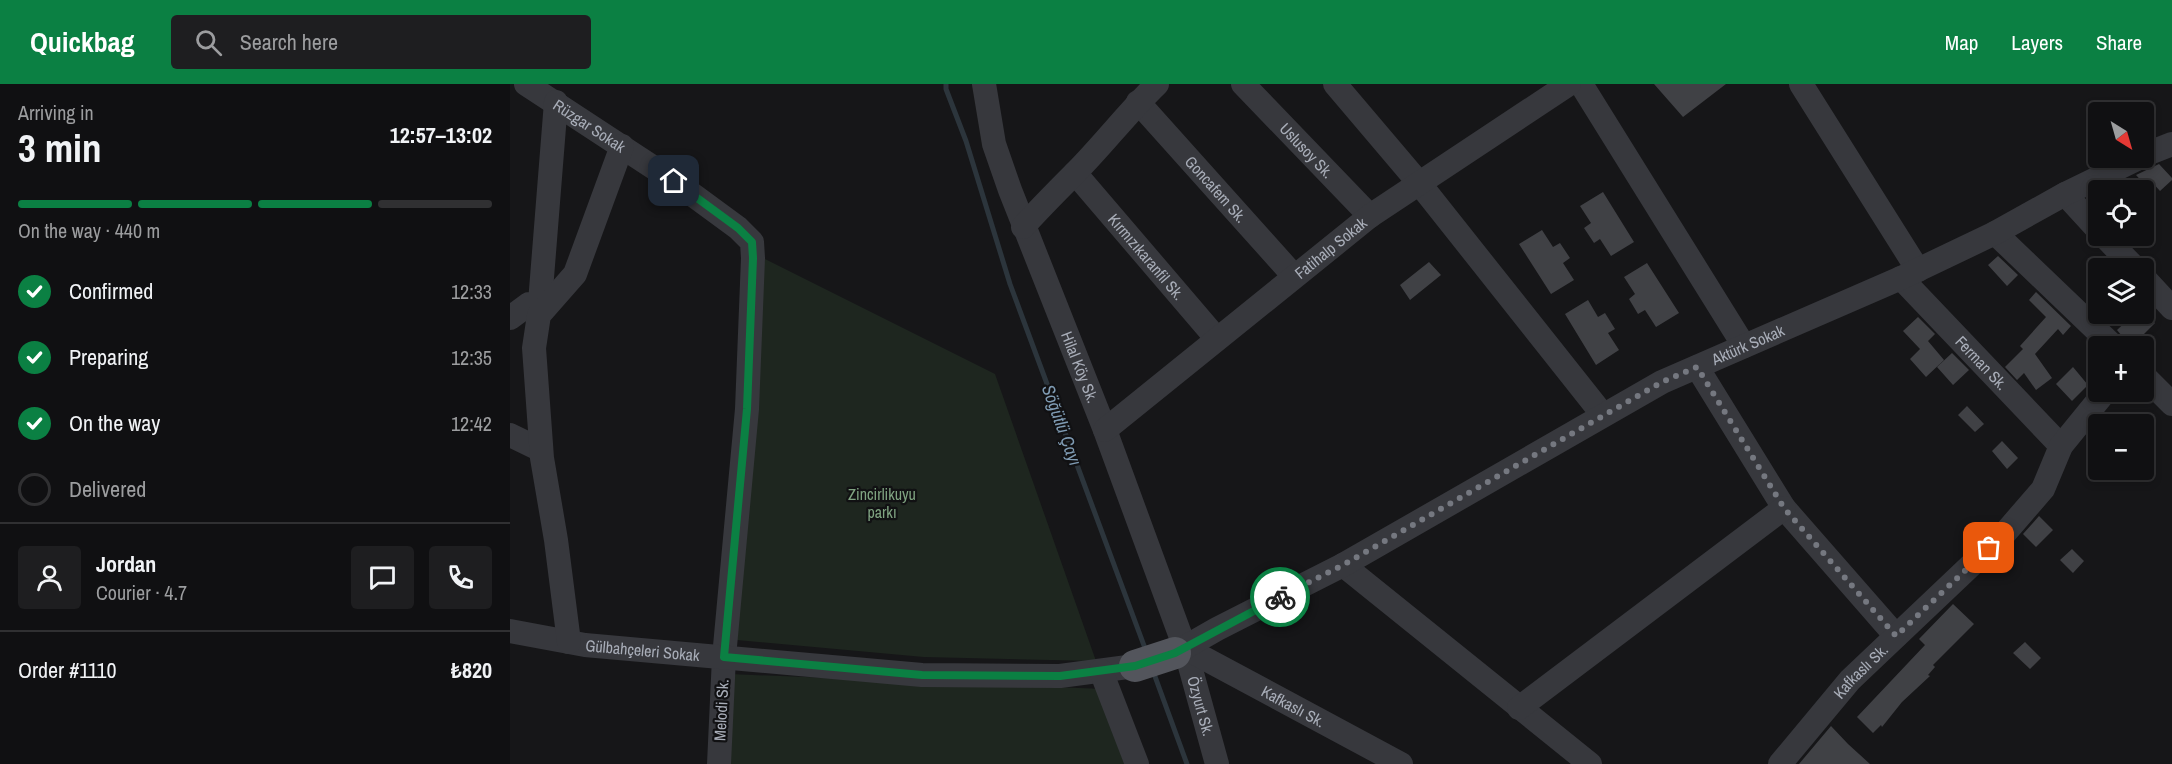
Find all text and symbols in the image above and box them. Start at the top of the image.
search box [171,15,591,69]
text: Quickbag [30,23,135,61]
icon: search [192,26,225,59]
text: Search here [240,27,338,57]
text: Map [1945,28,1978,57]
text: Layers [2011,28,2063,57]
text: Share [2096,28,2142,57]
street label: Rüzgar Sokak [549,94,630,158]
text: Arriving in [18,99,94,126]
north arrow [2088,102,2154,168]
map controls [2088,102,2154,480]
street label: Uslusoy Sk. [1275,118,1339,183]
text: 12:57–13:02 [390,120,492,150]
text: 3 min [18,122,102,174]
street label: Goncafem Sk. [1180,151,1252,227]
pin [648,155,699,206]
icon: home [657,164,690,197]
button: locate [2088,180,2154,246]
street label: Kırmızıkaranfil Sk. [1103,209,1190,305]
street label: Fatihalp Sokak [1290,212,1372,284]
text: On the way · 440 m [18,217,160,244]
button: layers [2088,258,2154,324]
icon: check [18,275,51,308]
text: Confirmed [69,276,153,306]
text: 12:33 [451,278,492,305]
street label: Aktürk Sokak [1707,319,1788,371]
street label: Hilal Köy Sk. [1056,328,1104,406]
street label: Ferman Sk. [1951,331,2013,395]
button: + [2088,336,2154,402]
icon: check [18,341,51,374]
text: Preparing [69,342,148,372]
text: 12:35 [451,344,492,371]
water label: Söğütlü Çayı [1036,381,1088,469]
icon: check [18,407,51,440]
text: On the way [69,408,160,438]
text: 12:42 [451,410,492,437]
button: − [2088,414,2154,480]
text: Delivered [69,474,146,504]
park label: Zincirlikuyu parkı [848,483,916,523]
pin [1963,522,2014,573]
icon: bag [1972,531,2005,564]
button: person [18,546,81,609]
button: chat [351,546,414,609]
button: phone [429,546,492,609]
text: Jordan [96,549,156,579]
courier [1250,567,1310,627]
text: Courier · 4.7 [96,579,187,606]
icon: bike [1264,581,1297,614]
street label: Gülbahçeleri Sokak [584,634,701,666]
street label: Kafkaslı Sk. [1828,639,1893,703]
text: Order #1110 [18,655,117,685]
text: ₺820 [451,655,492,685]
street label: Özyurt Sk. [1182,673,1220,738]
street label: Melodi Sk. [708,678,734,742]
street label: Kafkaslı Sk. [1258,680,1329,732]

